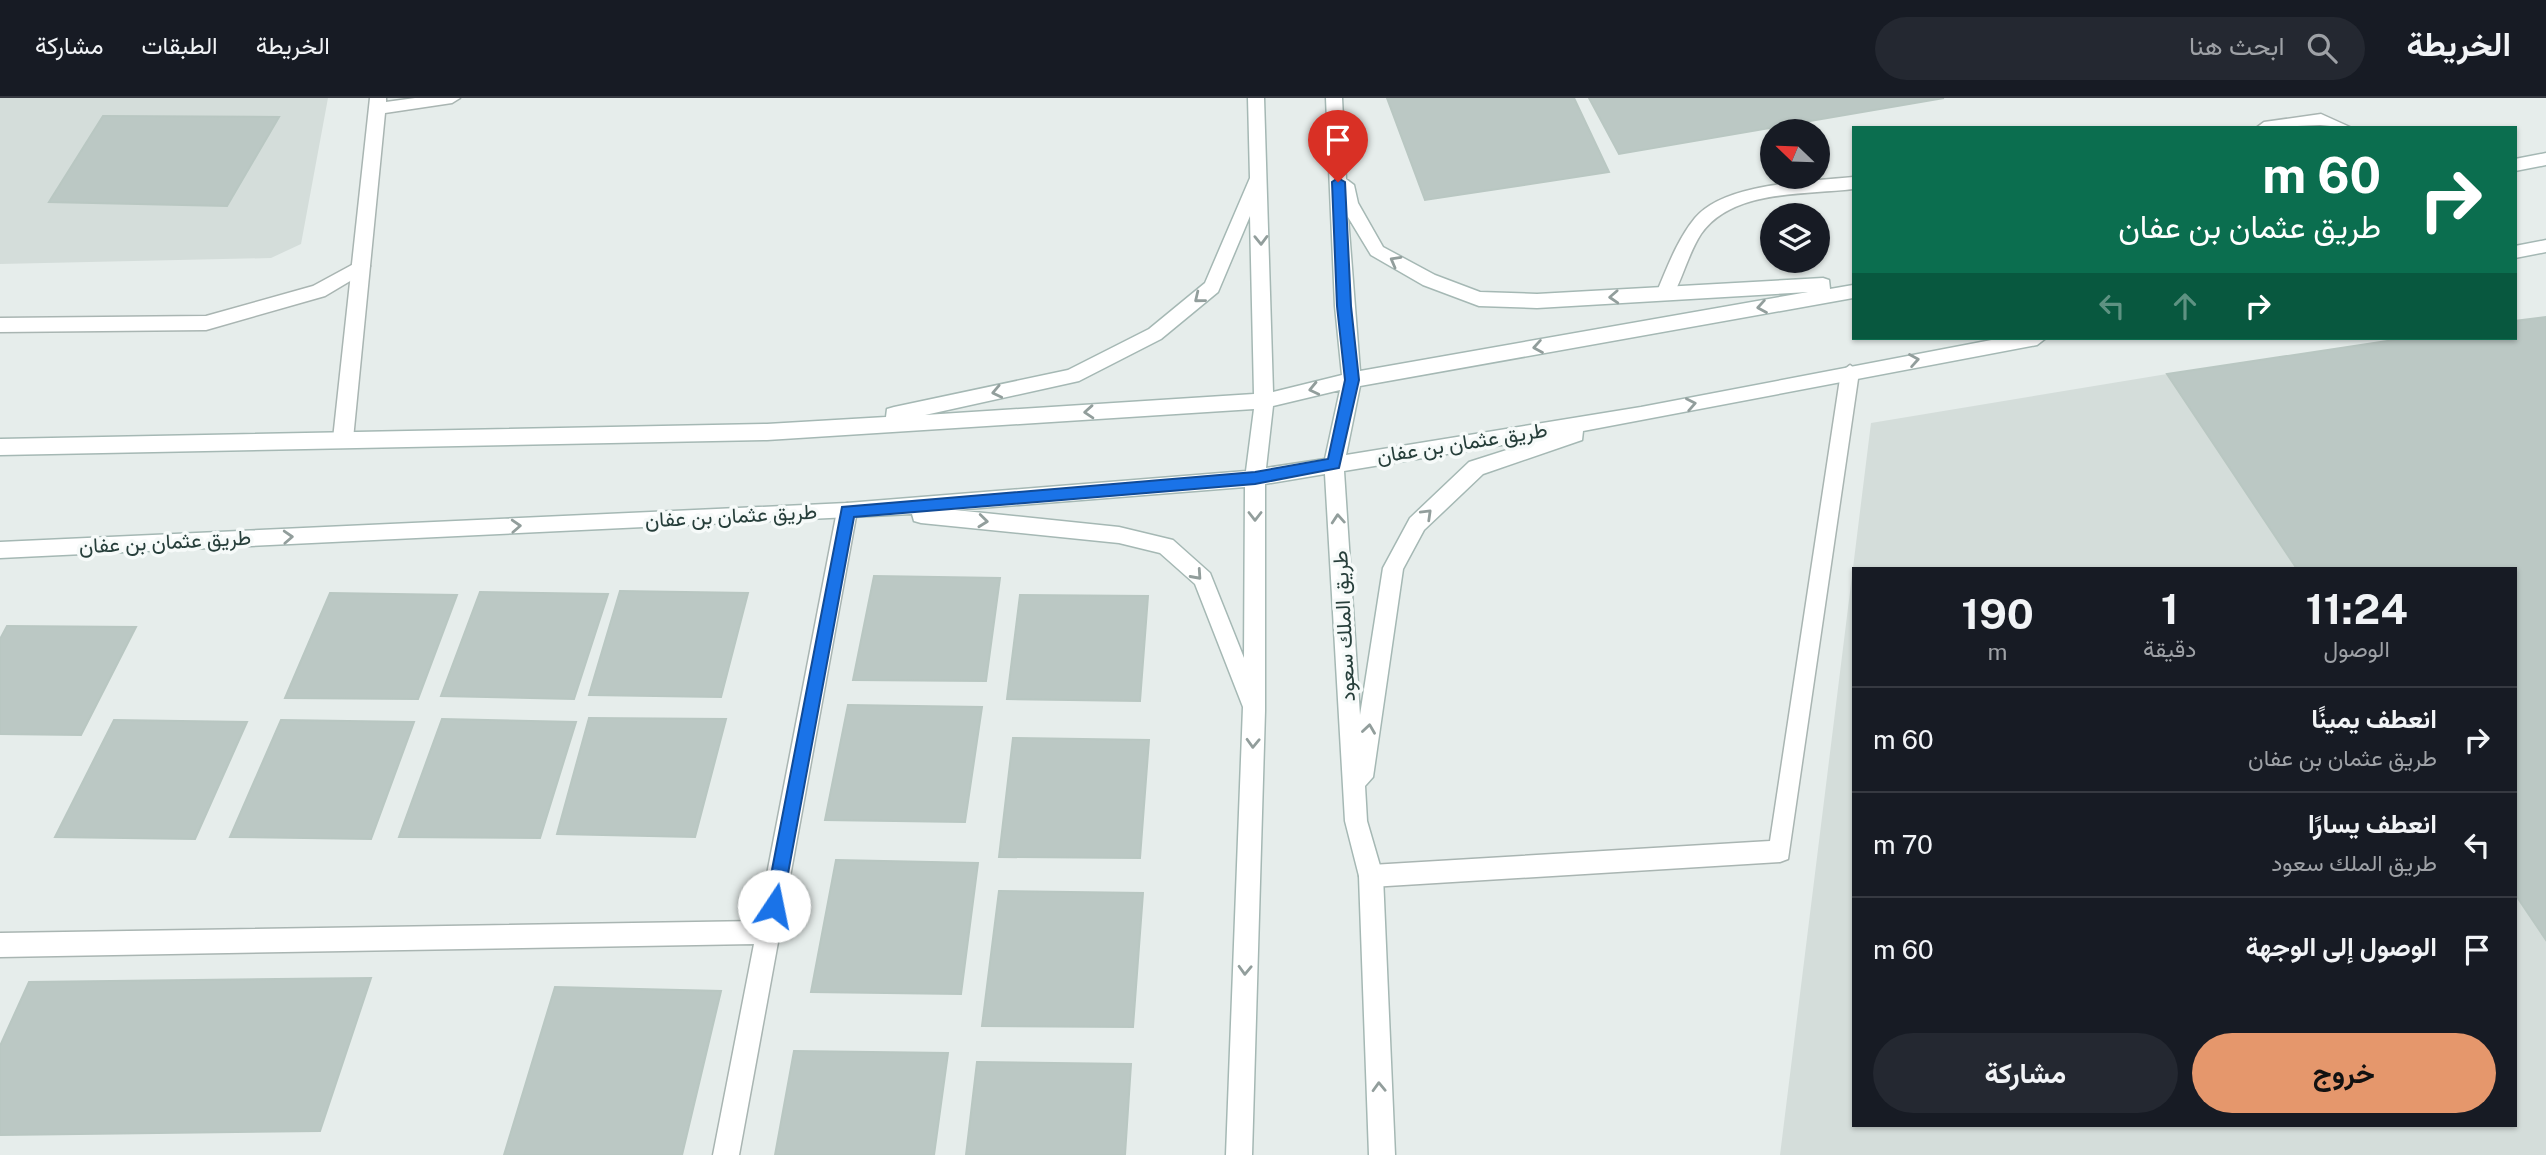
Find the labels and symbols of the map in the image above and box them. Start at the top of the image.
pin [1308,110,1368,182]
north arrow [1760,119,1830,189]
one-way arrow [1254,234,1269,245]
one-way arrow [1390,256,1402,269]
one-way arrow [1195,289,1207,302]
one-way arrow [1608,289,1619,304]
one-way arrow [1756,299,1768,314]
one-way arrow [1532,339,1544,354]
one-way arrow [1908,353,1920,368]
one-way arrow [1308,381,1320,395]
one-way arrow [991,384,1003,399]
one-way arrow [1685,397,1697,412]
one-way arrow [1083,404,1094,419]
street label: طريق عثمان بن عفان [1375,417,1549,469]
street label: طريق عثمان بن عفان [644,499,818,533]
one-way arrow [1419,509,1432,522]
one-way arrow [1247,511,1263,521]
one-way arrow [1330,513,1345,524]
one-way arrow [977,514,989,529]
one-way arrow [510,519,521,534]
street label: طريق عثمان بن عفان [78,525,252,559]
one-way arrow [283,529,294,544]
street label: طريق الملك سعود [1327,550,1361,702]
one-way arrow [1189,567,1201,580]
one-way arrow [1361,723,1376,735]
one-way arrow [1245,738,1260,749]
position arrow [737,869,811,943]
one-way arrow [1238,965,1253,976]
one-way arrow [1371,1081,1386,1092]

